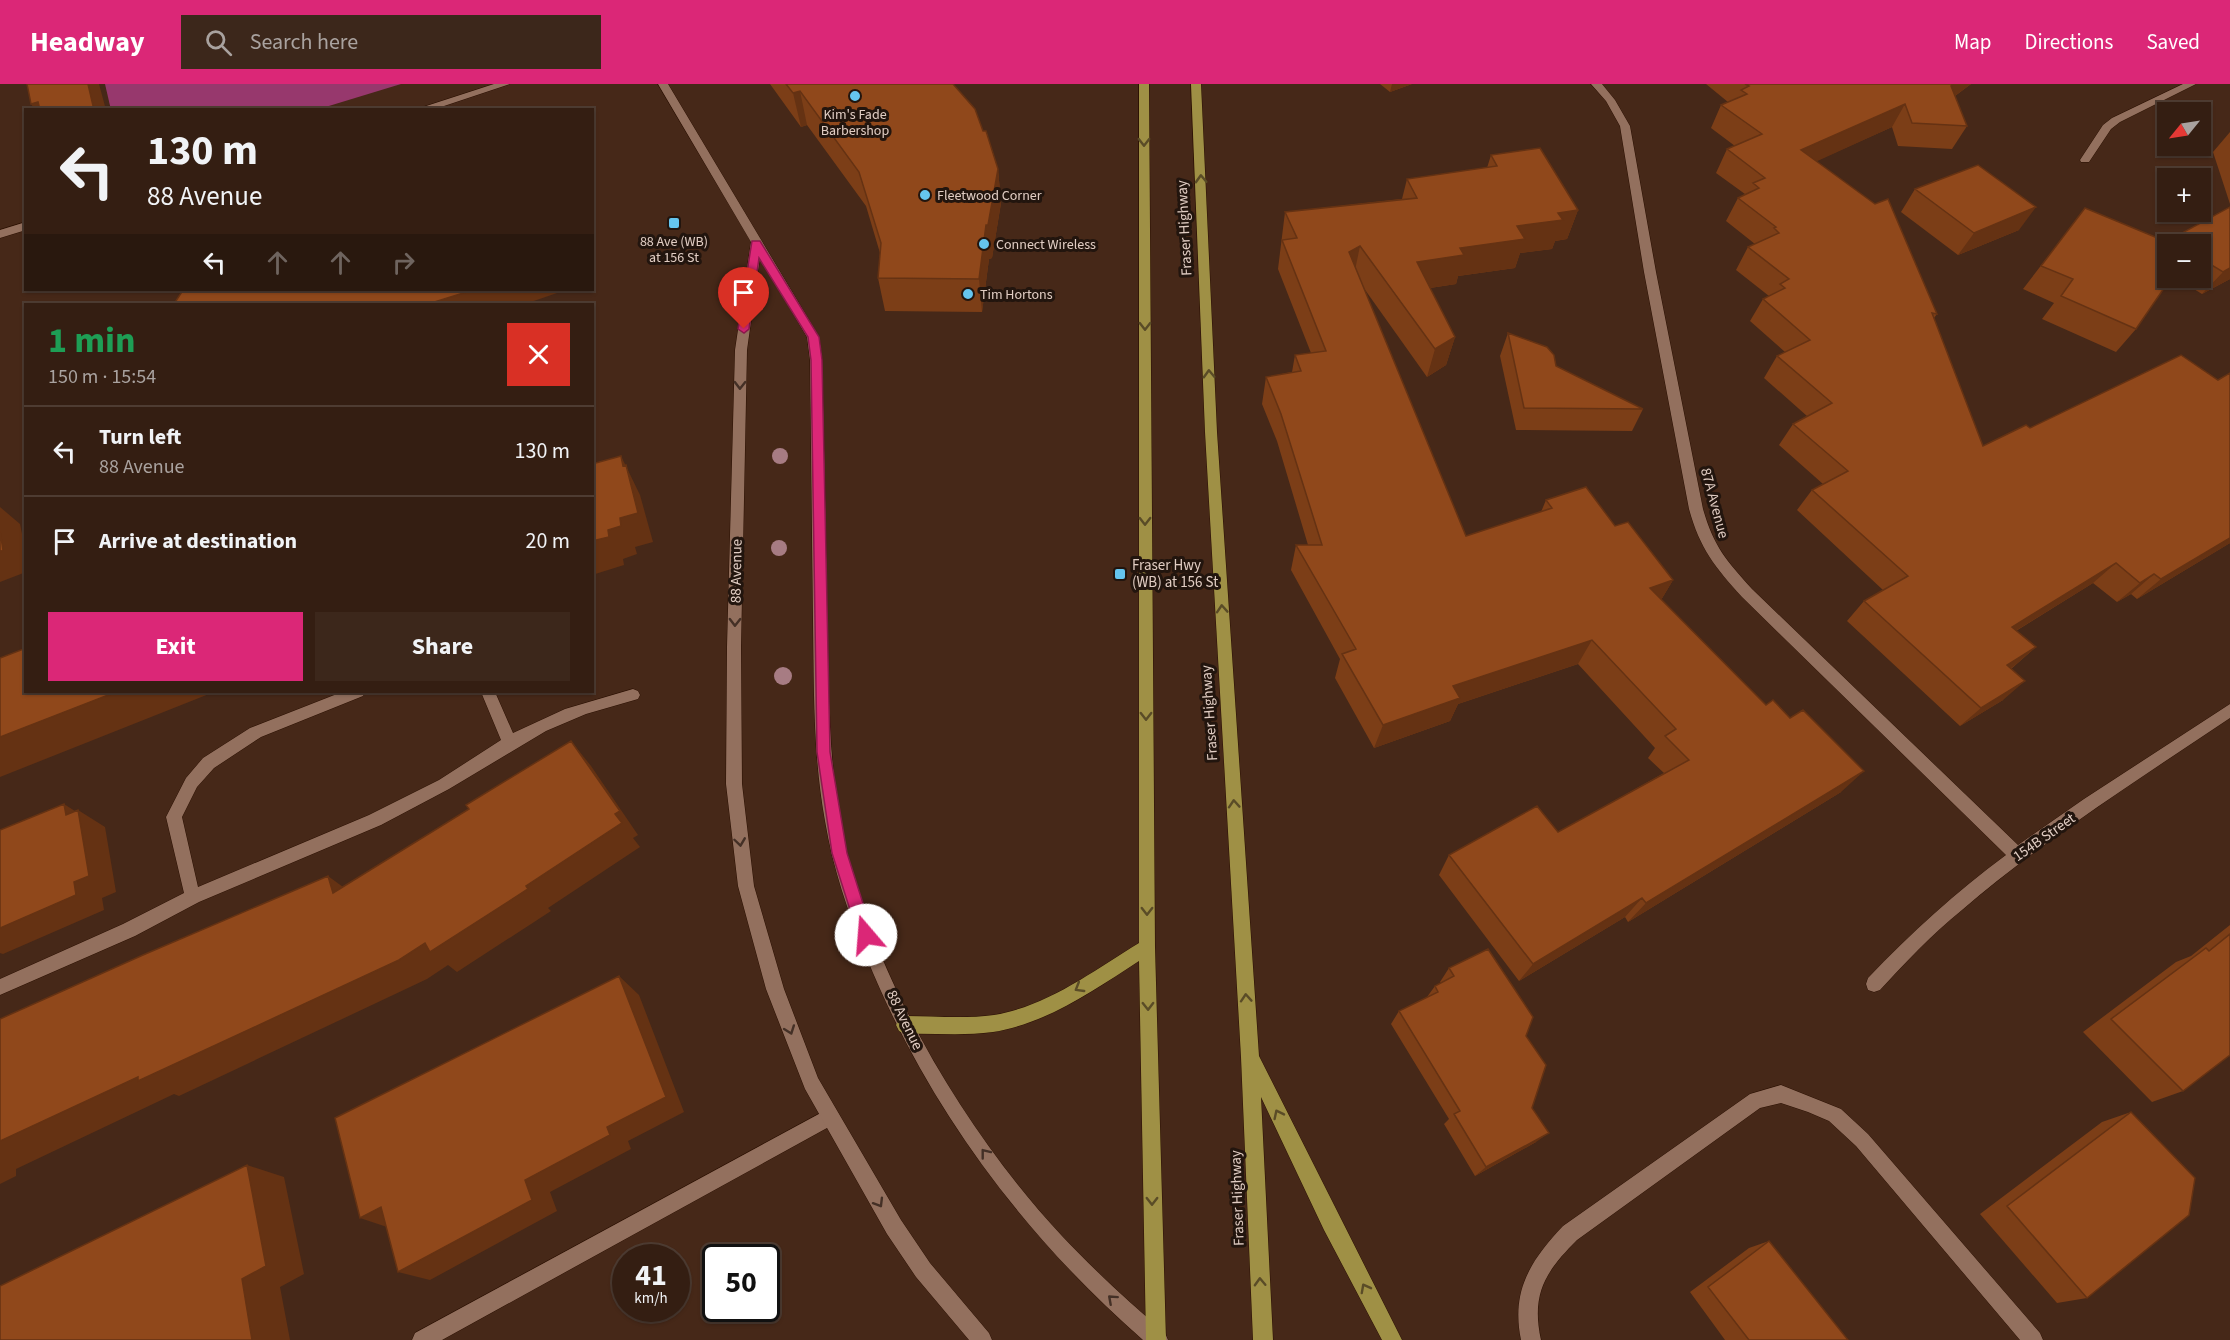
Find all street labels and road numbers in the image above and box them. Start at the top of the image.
street label: Fraser Highway [1172,180,1197,276]
street label: 87A Avenue [1695,465,1734,541]
street label: 88 Avenue [725,539,748,603]
street label: Fraser Highway [1196,664,1223,762]
street label: 154B Street [2009,808,2080,867]
street label: 88 Avenue [881,987,928,1054]
street label: Fraser Highway [1225,1150,1250,1246]

